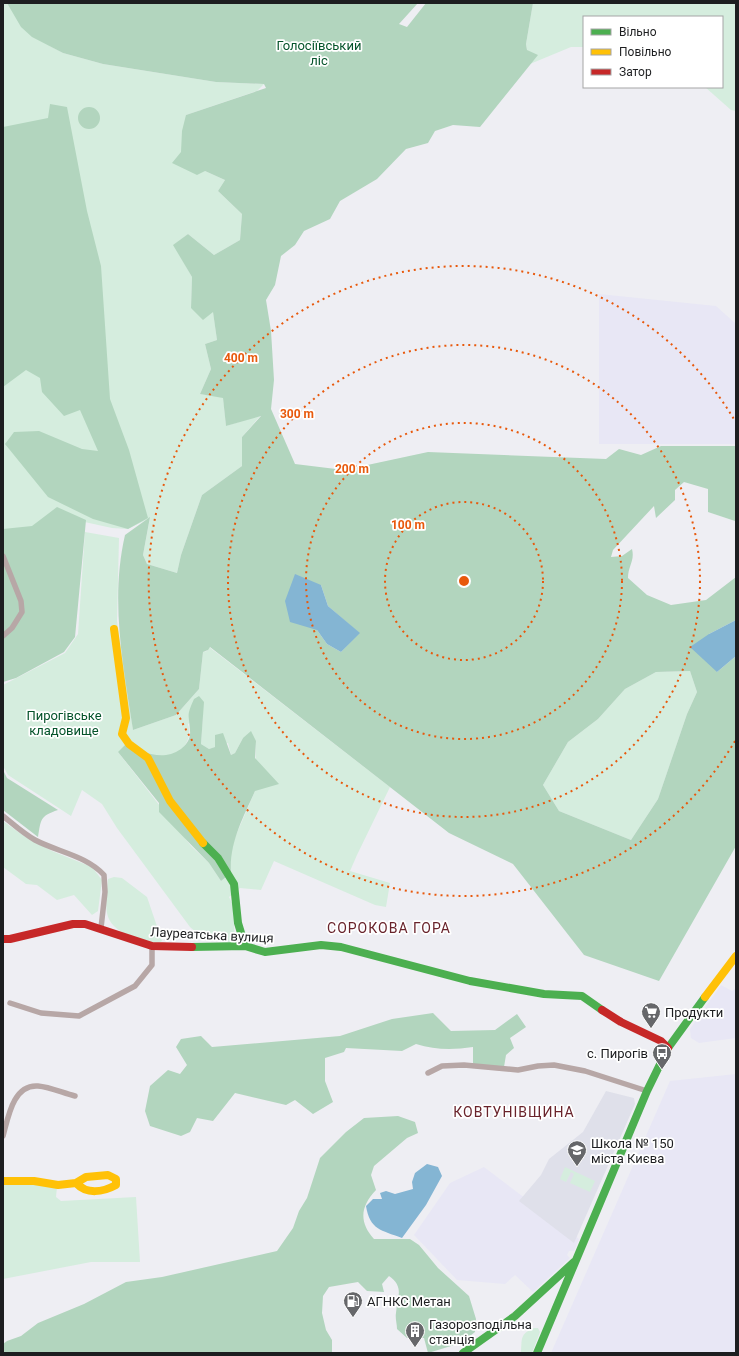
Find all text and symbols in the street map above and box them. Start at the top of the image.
legend [583,16,723,88]
text: Вільно [619,25,657,39]
park label: Голосіївський ліс [277,38,361,68]
text: Повільно [619,45,672,59]
text: Затор [619,65,652,79]
text: 400 m [224,351,258,365]
text: 300 m [280,407,314,421]
text: 200 m [335,462,369,476]
text: 100 m [391,518,425,532]
centre of rings [457,574,471,588]
park label: Пирогівське кладовище [26,708,102,738]
district label: СОРОКОВА ГОРА [327,920,451,936]
street label: Лауреатська вулиця [150,924,274,946]
supermarket icon: Продукти [640,1001,662,1029]
place label: Продукти [665,1005,723,1020]
bus stop icon: с. Пирогів [651,1042,673,1070]
place label: с. Пирогів [587,1046,648,1061]
district label: КОВТУНІВЩИНА [453,1104,575,1120]
place label: Школа № 150 міста Києва [591,1136,674,1166]
school or university icon: Школа № 150 міста Києва [566,1139,588,1167]
fuel station icon: АГНКС Метан [342,1290,364,1318]
place label: АГНКС Метан [367,1294,451,1309]
place label: Газорозподільна станція [429,1317,532,1347]
building icon: Газорозподільна станція [404,1320,426,1348]

